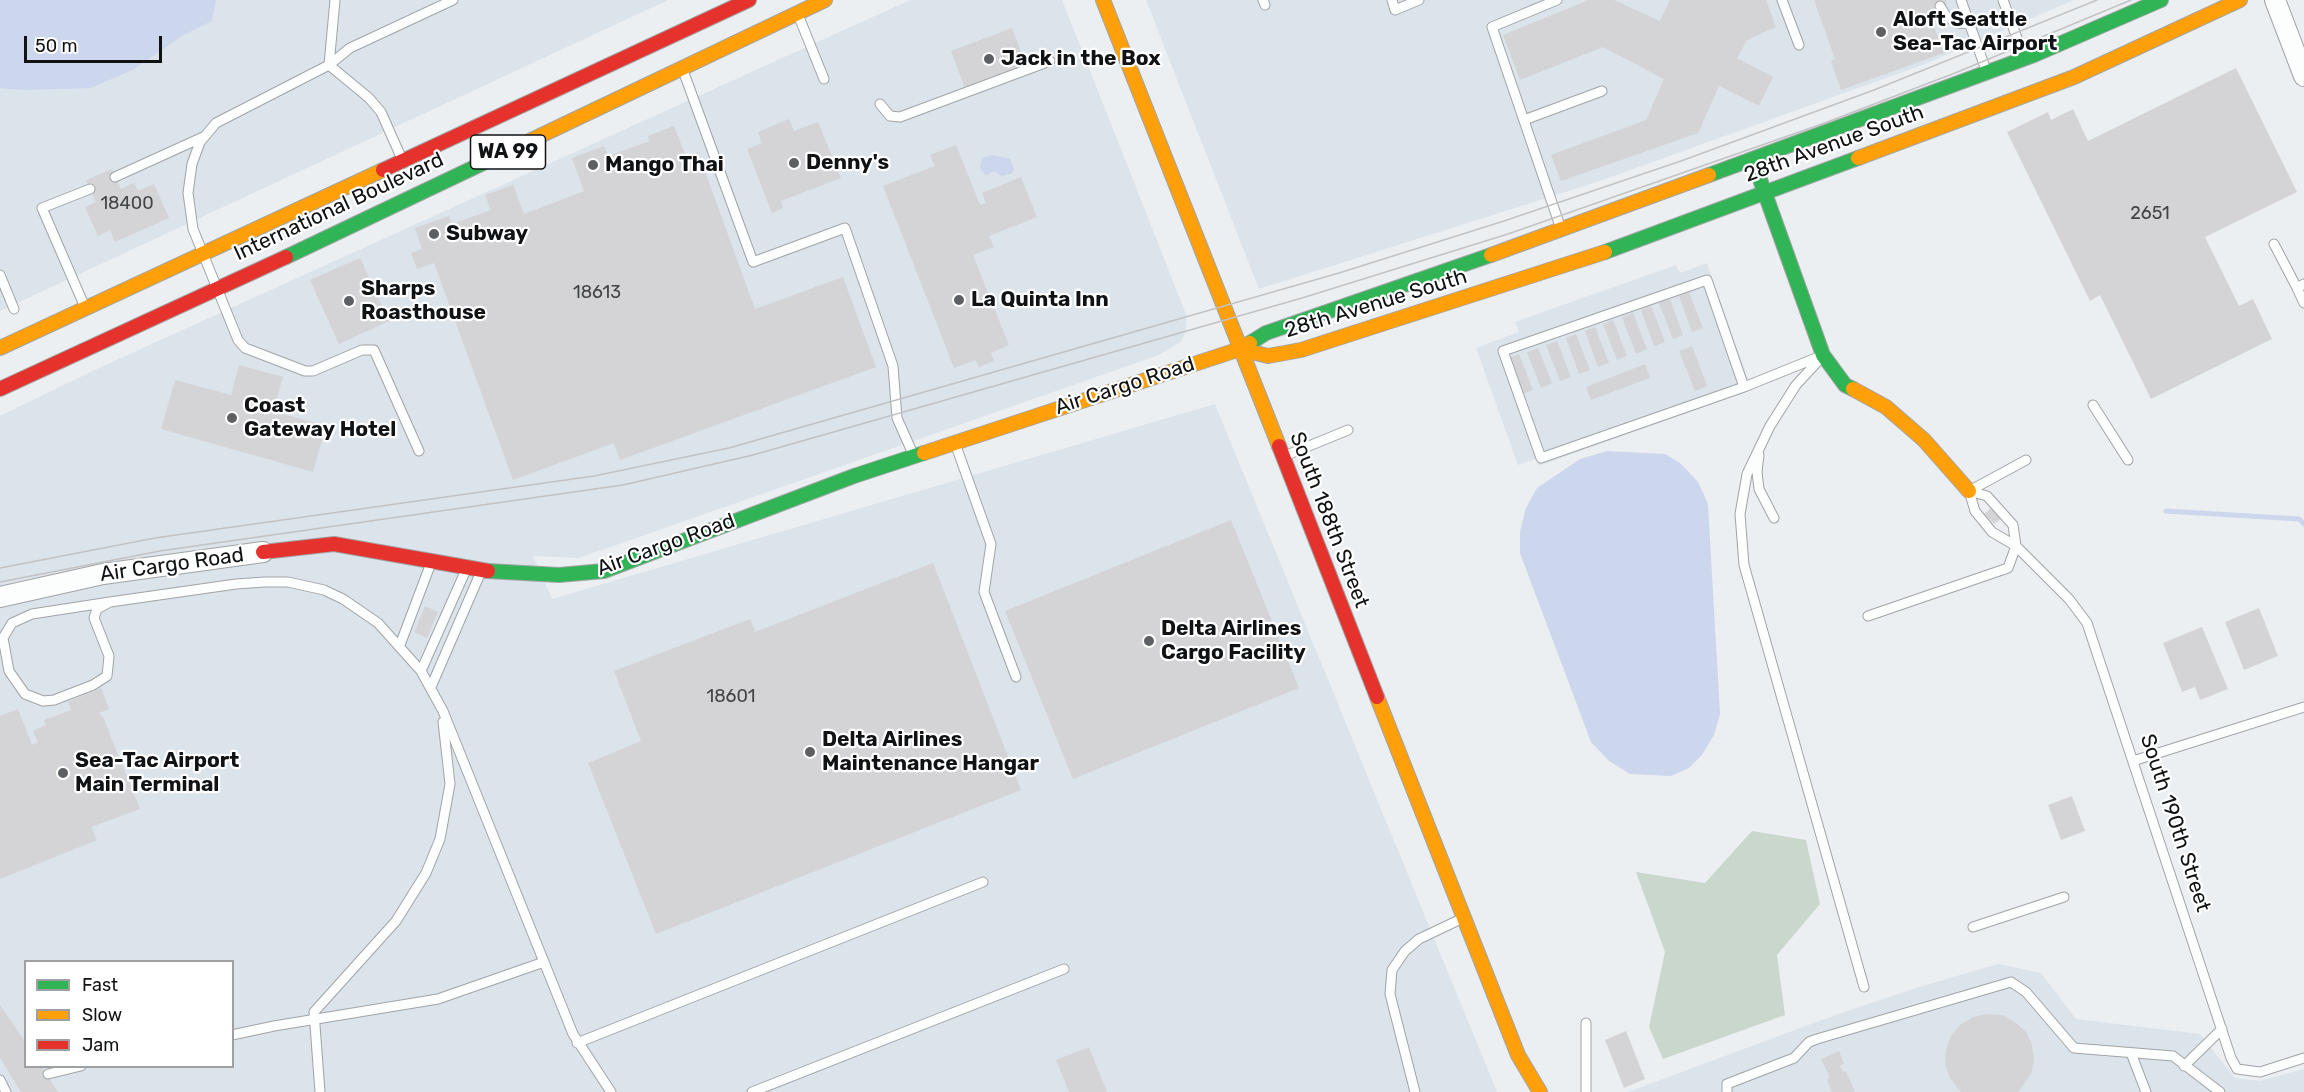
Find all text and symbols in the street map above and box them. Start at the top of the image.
place label: Aloft Seattle Sea-Tac Airport [1893,7,2057,57]
scale bar [27,24,165,62]
marker: Aloft Seattle Sea-Tac Airport [1874,25,1888,39]
text: 50 m [35,35,78,57]
place label: Jack in the Box [1001,46,1161,72]
marker: Jack in the Box [982,52,996,66]
street label: 28th Avenue South [1741,100,1927,188]
road number: WA 99 [470,135,546,169]
street label: International Boulevard [230,147,448,267]
place label: Denny's [806,150,889,176]
place label: Mango Thai [605,152,724,178]
marker: Denny's [787,156,801,170]
marker: Mango Thai [586,158,600,172]
house number: 18400 [100,193,154,215]
house number: 2651 [2130,203,2170,225]
place label: Subway [446,221,528,247]
marker: Subway [427,227,441,241]
street label: 28th Avenue South [1282,264,1470,344]
place label: Sharps Roasthouse [361,276,486,326]
house number: 18613 [573,282,621,304]
place label: La Quinta Inn [971,287,1109,313]
marker: La Quinta Inn [952,293,966,307]
marker: Sharps Roasthouse [342,294,356,308]
street label: Air Cargo Road [1052,352,1198,420]
place label: Coast Gateway Hotel [244,393,396,443]
marker: Coast Gateway Hotel [225,411,239,425]
street label: South 188th Street [1284,428,1374,612]
street label: Air Cargo Road [594,508,738,582]
street label: Air Cargo Road [98,542,246,588]
place label: Delta Airlines Cargo Facility [1161,616,1306,666]
marker: Delta Airlines Cargo Facility [1142,634,1156,648]
house number: 18601 [706,686,756,708]
place label: Delta Airlines Maintenance Hangar [822,727,1039,777]
street label: South 190th Street [2134,731,2216,915]
marker: Delta Airlines Maintenance Hangar [803,745,817,759]
place label: Sea-Tac Airport Main Terminal [75,748,239,798]
marker: Sea-Tac Airport Main Terminal [56,766,70,780]
legend [24,960,234,1068]
text: Fast [82,974,118,996]
text: Slow [82,1004,122,1026]
text: Jam [82,1034,119,1056]

